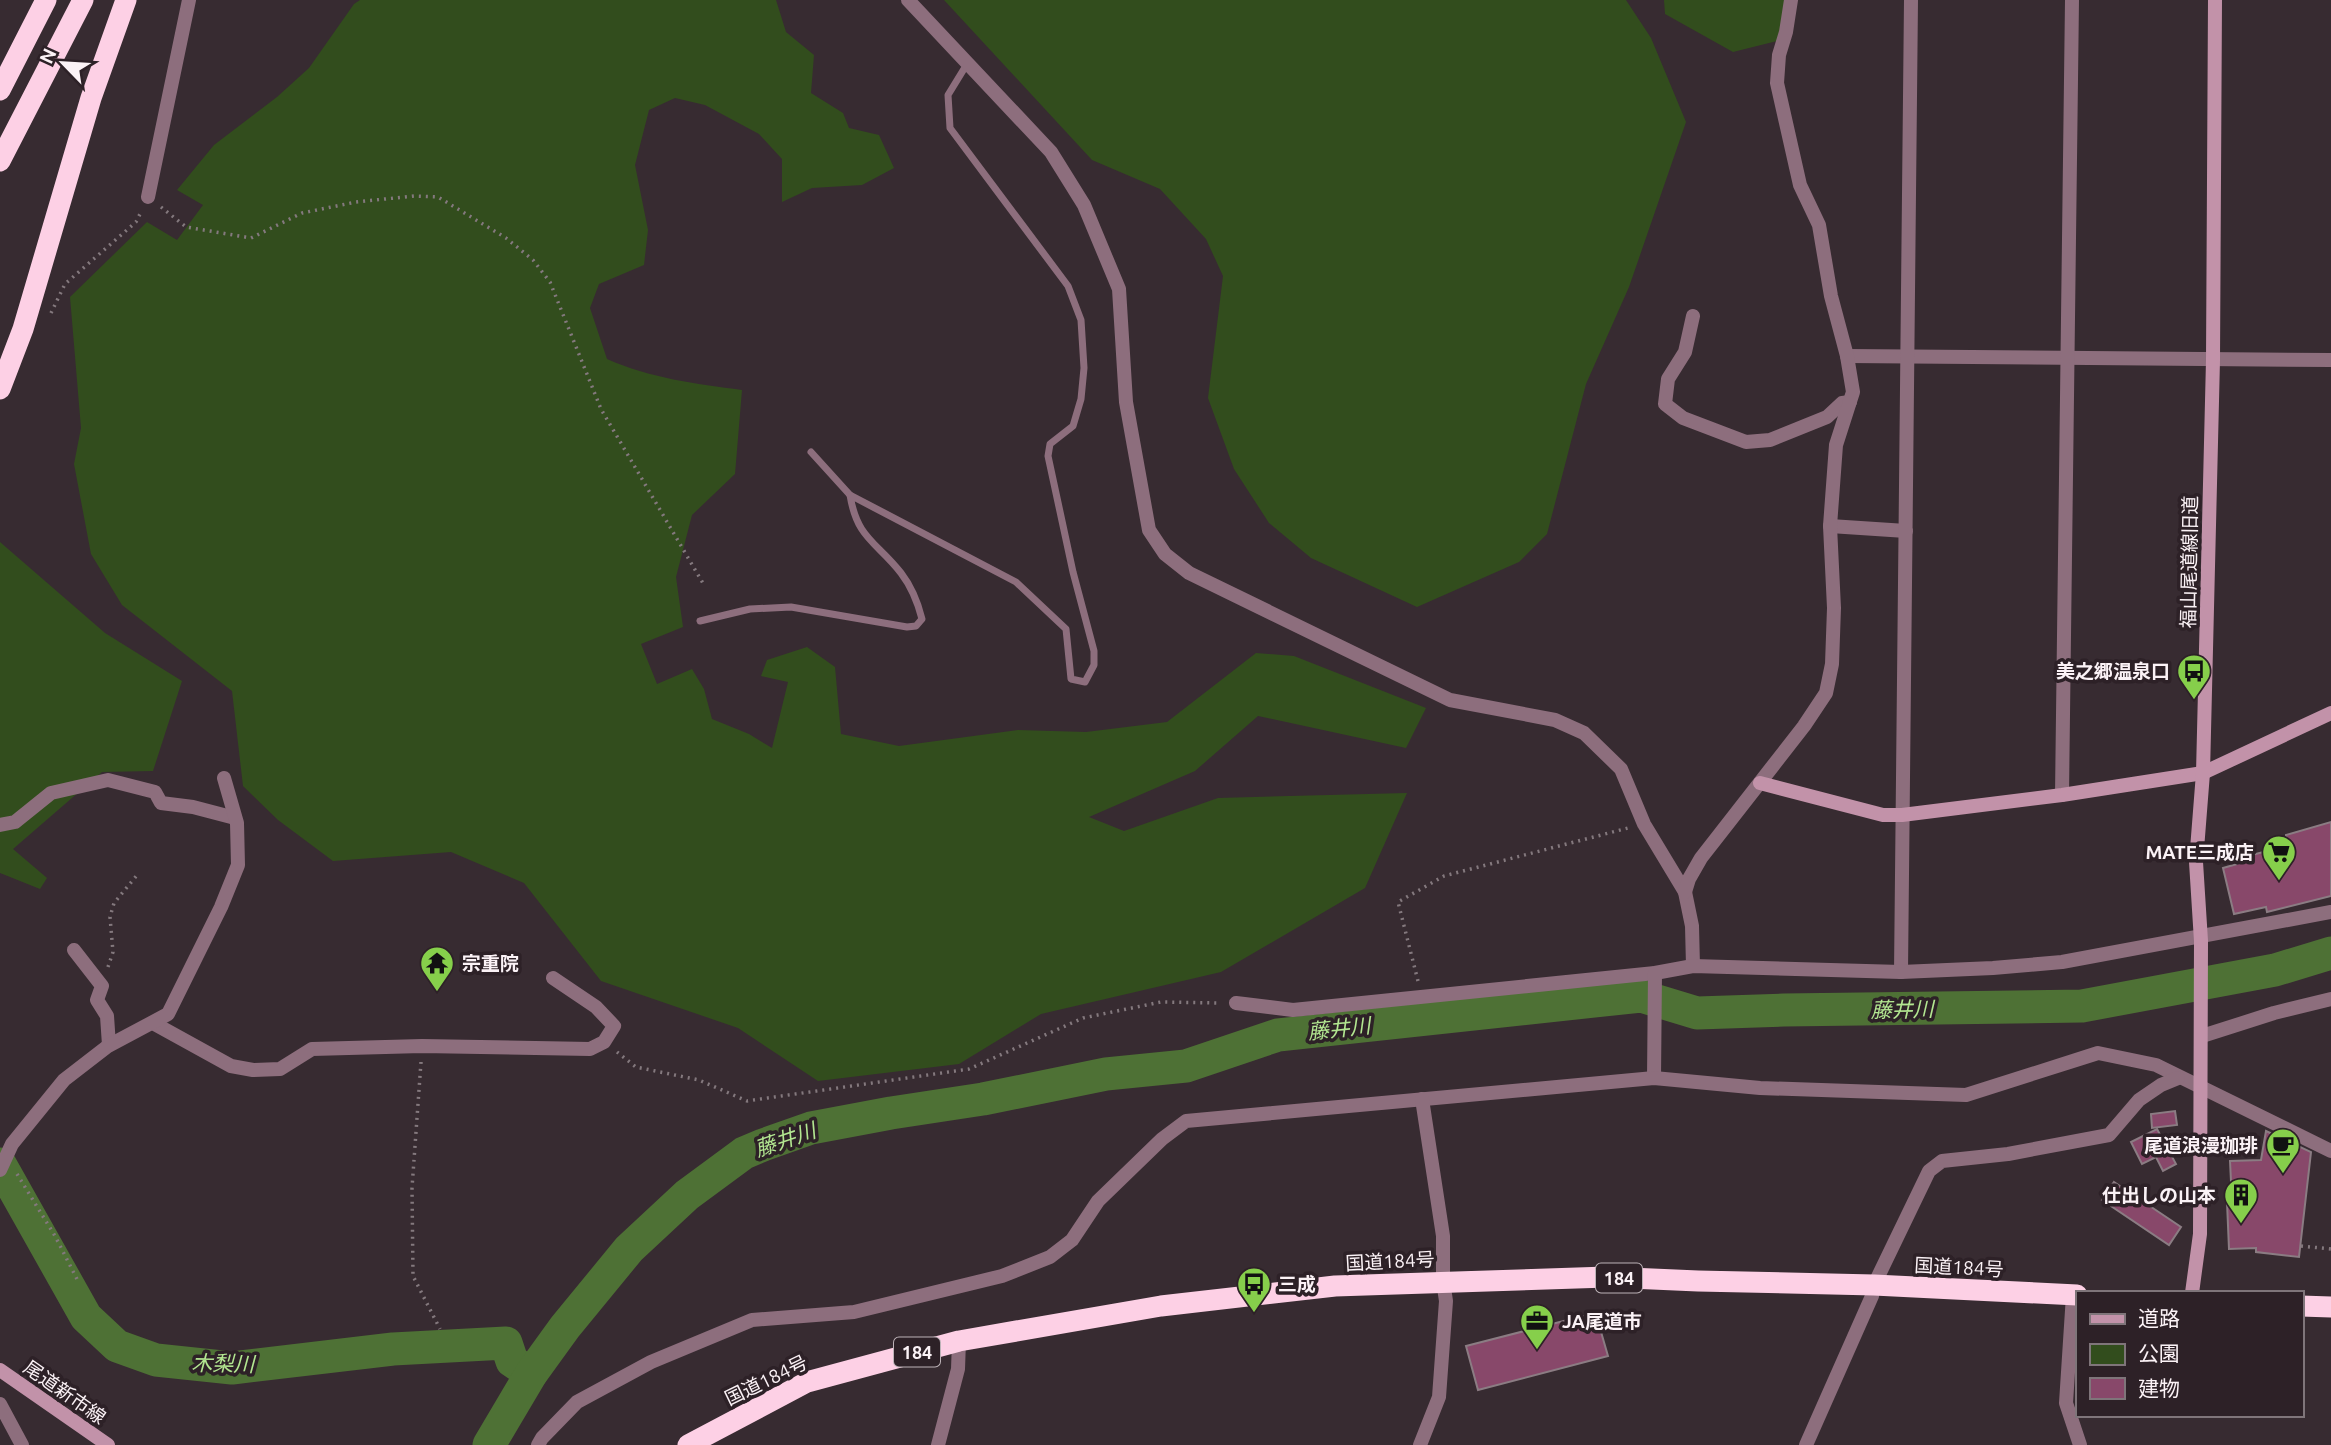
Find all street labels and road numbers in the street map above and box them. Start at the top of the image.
street label: 福山尾道線旧道 [2177,495,2201,629]
street label: 国道184号 [1345,1248,1435,1274]
street label: 国道184号 [1914,1254,2004,1280]
road number: 184 [1596,1264,1642,1293]
road number: 184 [894,1338,940,1366]
street label: 国道184号 [721,1351,811,1409]
street label: 尾道新市線 [20,1356,110,1428]

